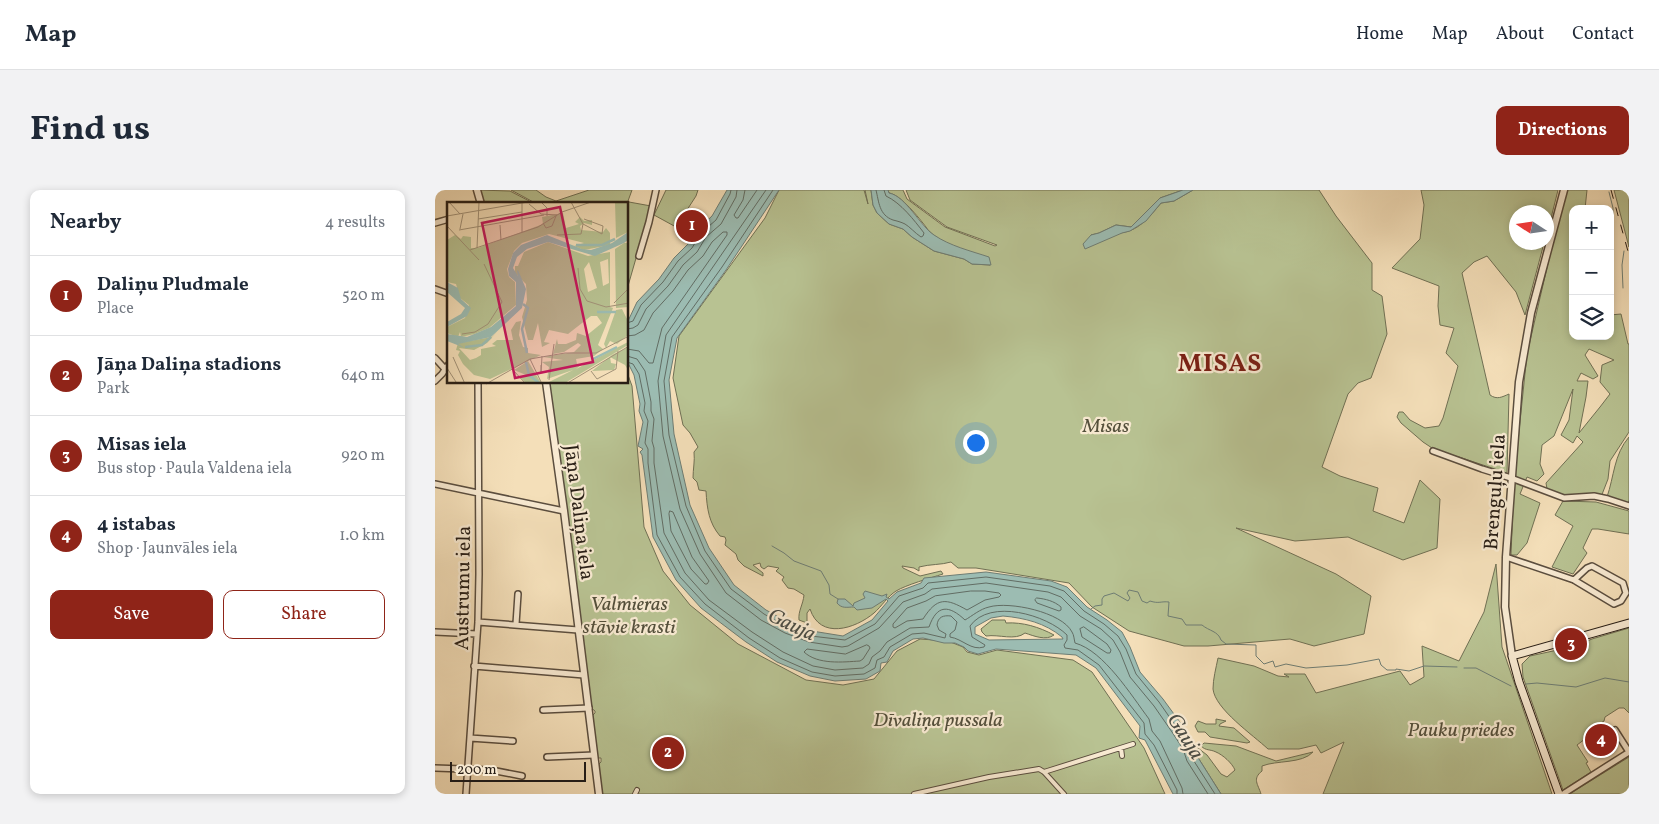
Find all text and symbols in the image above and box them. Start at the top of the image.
text: Map [25,18,76,52]
text: Home [1356,22,1404,47]
text: Map [1432,22,1468,47]
text: About [1496,22,1544,47]
text: Contact [1572,22,1634,47]
text: Find us [30,106,150,154]
button: Directions [1496,106,1629,155]
inset map [447,202,629,384]
north arrow [1509,205,1554,250]
map controls [1569,205,1614,340]
button: + [1569,205,1614,250]
pin: 1 [676,207,708,245]
text: Nearby [50,208,121,237]
text: 4 results [325,212,385,234]
button: − [1569,250,1614,295]
text: Daliņu Pludmale [97,272,249,298]
text: 1 [63,285,69,307]
text: 520 m [342,285,385,307]
button: layers [1569,295,1614,340]
text: Place [97,298,134,320]
district label: MISAS [1178,347,1262,382]
text: Jāņa Daliņa stadions [97,352,281,378]
text: 2 [62,365,70,387]
text: 640 m [341,365,385,387]
text: Park [97,378,130,400]
park label: Misas [1082,413,1130,441]
your location [963,430,989,456]
text: Misas iela [97,432,187,458]
street label: Brenguļu iela [1478,433,1514,551]
street label: Jāņa Daliņa iela [556,443,600,582]
text: 3 [62,445,70,467]
text: 920 m [341,445,385,467]
text: Bus stop · Paula Valdena iela [97,458,292,480]
text: 4 istabas [97,512,176,538]
text: 4 [61,525,71,547]
text: 1.0 km [339,525,385,547]
street label: Austrumu iela [449,525,479,651]
text: Shop · Jaunvāles iela [97,538,238,560]
button: Save [50,590,213,639]
button: Share [223,590,385,639]
park label: Valmieras stāvie krasti [583,591,676,642]
water label: Gauja [763,602,820,649]
pin: 3 [1555,625,1587,663]
park label: Dīvaliņa pussala [873,707,1003,735]
water label: Gauja [1159,708,1210,766]
park label: Pauku priedes [1407,717,1515,745]
pin: 4 [1585,721,1617,759]
pin: 2 [652,734,684,772]
scale bar [450,759,586,782]
text: 200 m [457,761,497,780]

